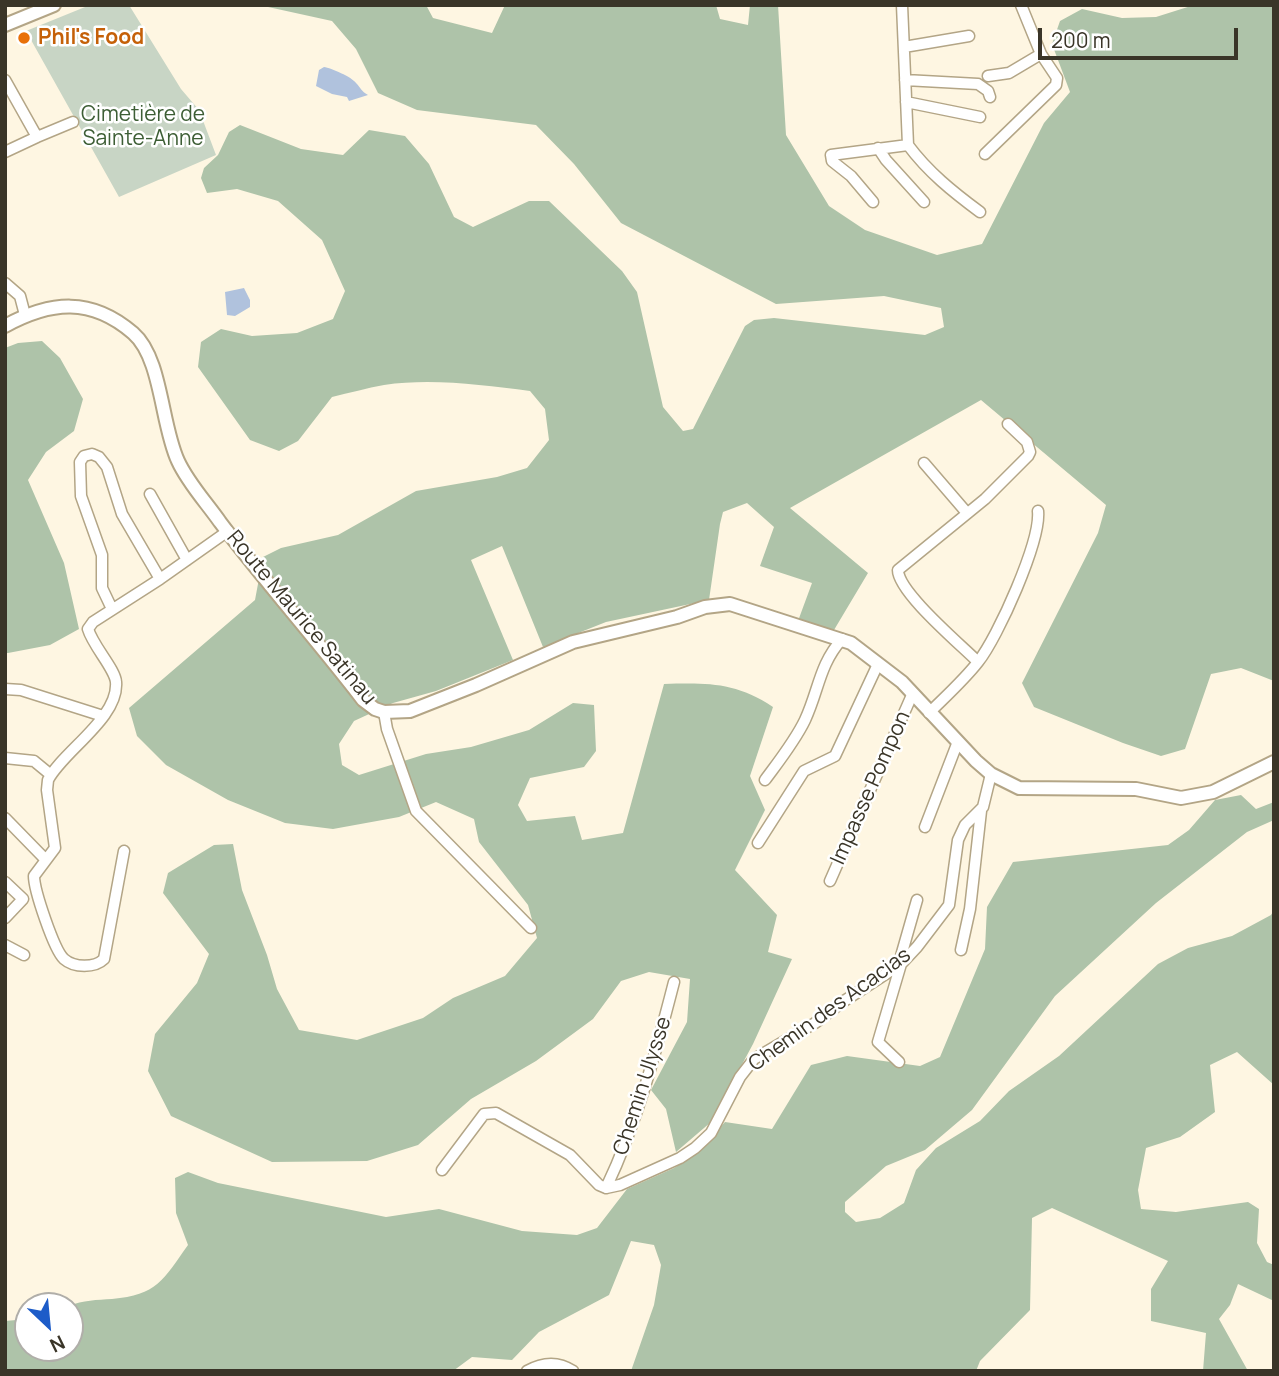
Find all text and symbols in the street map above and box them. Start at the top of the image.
scale bar [1041,14,1240,58]
place label: Phil's Food [38,25,144,51]
text: 200 m [1051,26,1111,54]
marker: Phil's Food [16,30,32,46]
park label: Cimetière de Sainte-Anne [81,102,205,152]
street label: Route Maurice Satinau [221,526,381,710]
street label: Impasse Pompon [826,707,916,869]
street label: Chemin des Acacias [744,943,916,1077]
street label: Chemin Ulysse [609,1014,677,1158]
north arrow [14,1292,84,1362]
text: N [45,1329,69,1359]

